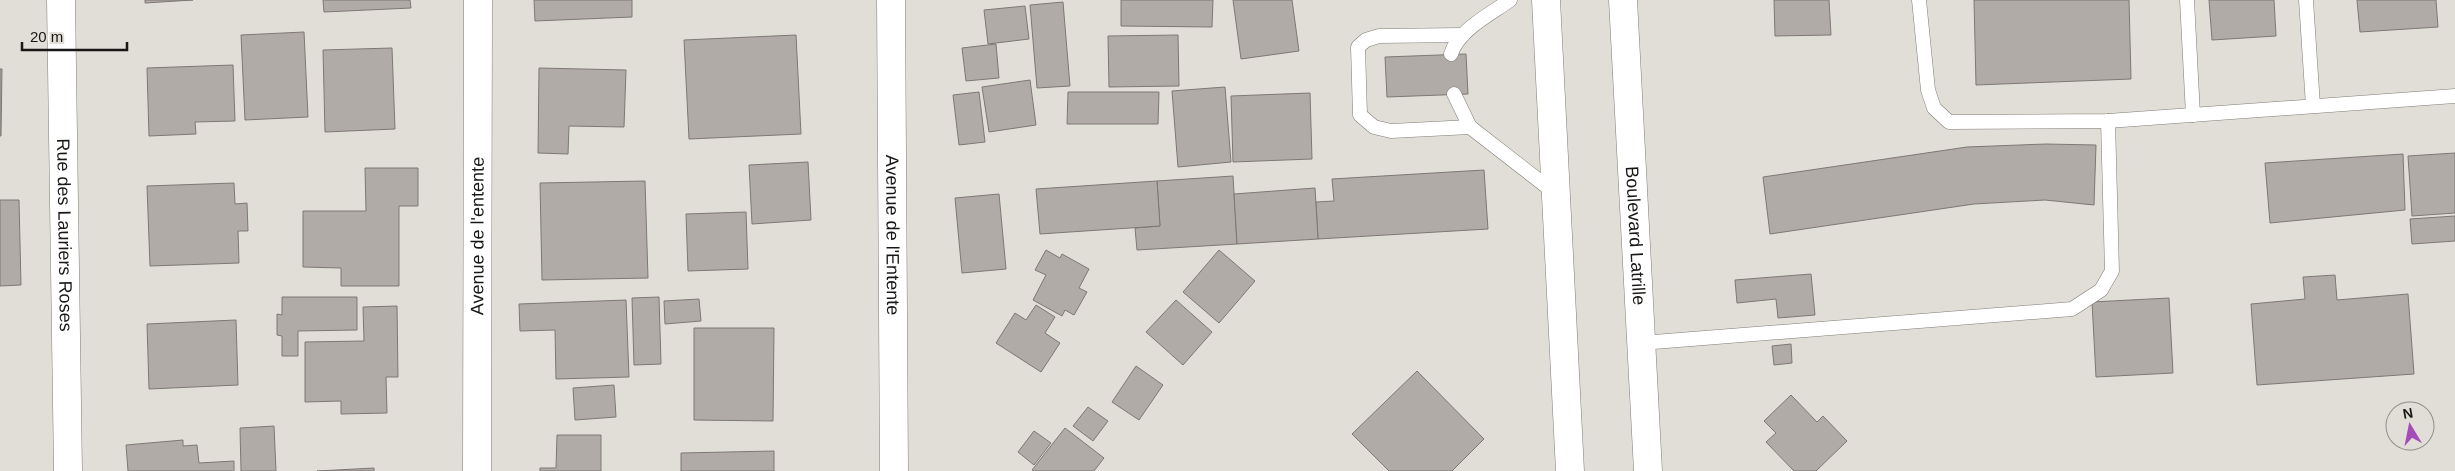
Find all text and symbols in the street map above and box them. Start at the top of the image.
scale bar [22,20,128,52]
text: 20 m [30,28,63,45]
street label: Rue des Lauriers Roses [53,138,76,332]
street label: Avenue de l'Entente [882,155,903,315]
street label: Avenue de l'entente [467,157,488,315]
street label: Boulevard Latrille [1622,166,1649,306]
north arrow [2385,401,2435,451]
text: N [2401,404,2414,422]

